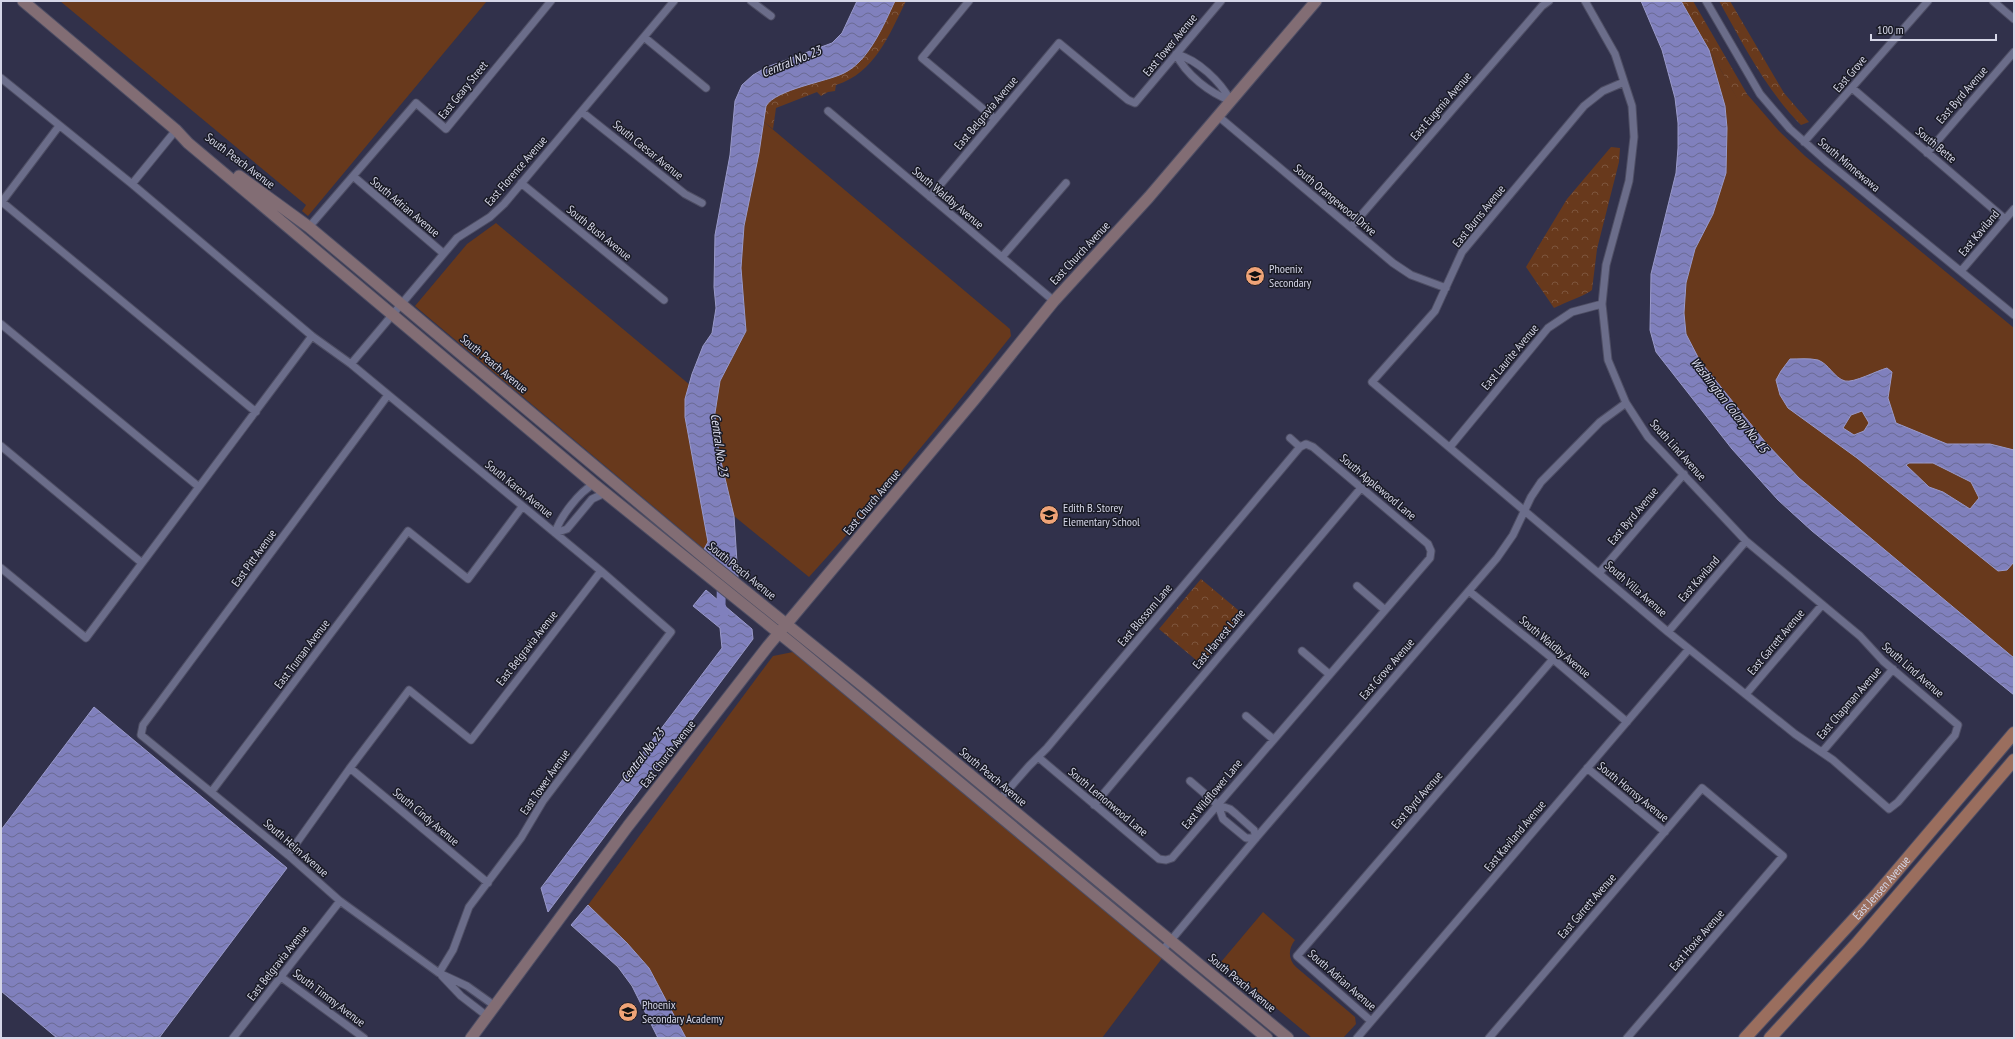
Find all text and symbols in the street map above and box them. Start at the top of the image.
street label: East Tower Avenue [1139,11,1200,79]
scale bar [1871,16,1996,42]
text: 100 m [1877,22,1904,37]
water label: Central No. 23 [759,41,826,81]
street label: East Grove [1830,52,1870,95]
street label: East Geary Street [435,57,491,122]
street label: East Byrd Avenue [1933,63,1991,126]
street label: East Eugenia Avenue [1407,68,1474,143]
street label: East Belgravia Avenue [951,73,1021,152]
street label: South Caesar Avenue [610,117,687,183]
street label: South Bette [1913,123,1960,166]
street label: South Peach Avenue [202,129,278,192]
street label: East Florence Avenue [481,133,550,209]
street label: South Minnewawa [1815,134,1883,195]
street label: South Orangewood Drive [1291,161,1380,239]
street label: South Waldby Avenue [910,163,987,232]
street label: South Adrian Avenue [368,173,443,240]
street label: East Burns Avenue [1449,181,1508,250]
street label: South Bush Avenue [564,202,635,263]
street label: East Kaviland [1955,207,2002,259]
street label: East Church Avenue [1046,218,1113,287]
place label: Phoenix Secondary [1269,261,1312,290]
school or university icon: Phoenix Secondary [1244,265,1266,287]
street label: East Laurite Avenue [1478,321,1542,393]
street label: South Peach Avenue [457,331,531,396]
water label: Washington Colony No. 15 [1687,354,1773,457]
water label: Central No. 23 [707,413,733,480]
street label: South Lind Avenue [1647,416,1710,483]
street label: South Applewood Lane [1337,450,1420,523]
street label: South Karen Avenue [482,457,556,521]
street label: East Church Avenue [840,466,903,538]
street label: East Byrd Avenue [1604,484,1661,548]
place label: Edith B. Storey Elementary School [1063,500,1140,529]
school or university icon: Edith B. Storey Elementary School [1038,504,1060,526]
street label: East Pitt Avenue [228,526,279,589]
street label: South Peach Avenue [705,538,780,603]
street label: East Kaviland [1675,553,1723,605]
street label: South Villa Avenue [1602,558,1671,620]
street label: East Blossom Lane [1114,580,1175,649]
street label: East Harvest Lane [1189,606,1248,672]
street label: East Garrett Avenue [1744,606,1808,678]
street label: East Belgravia Avenue [493,607,561,688]
street label: South Waldby Avenue [1517,612,1594,681]
street label: East Truman Avenue [271,616,333,691]
street label: East Grove Avenue [1356,635,1417,702]
street label: South Lind Avenue [1879,639,1947,701]
street label: East Chapman Avenue [1813,663,1884,742]
street label: East Church Avenue [637,717,699,790]
water label: Central No. 23 [617,723,670,786]
street label: South Peach Avenue [956,744,1030,809]
street label: East Tower Avenue [516,746,573,817]
street label: East Wildflower Lane [1178,756,1245,832]
street label: South Hornsy Avenue [1595,758,1672,825]
street label: South Lemonwood Lane [1065,764,1151,839]
street label: East Byrd Avenue [1388,768,1446,831]
street label: South Cindy Avenue [390,785,463,849]
street label: East Kaviland Avenue [1481,797,1549,874]
street label: South Helm Avenue [261,815,332,880]
street label: East Jensen Avenue [1849,853,1913,923]
street label: East Garrett Avenue [1554,870,1619,941]
street label: East Hoxie Avenue [1666,906,1727,973]
street label: East Belgravia Avenue [244,922,312,1003]
street label: South Adrian Avenue [1305,946,1380,1013]
street label: South Peach Avenue [1205,950,1279,1015]
street label: South Timmy Avenue [290,966,368,1030]
place label: Phoenix Secondary Academy [642,997,724,1026]
school or university icon: Phoenix Secondary Academy [617,1001,639,1023]

